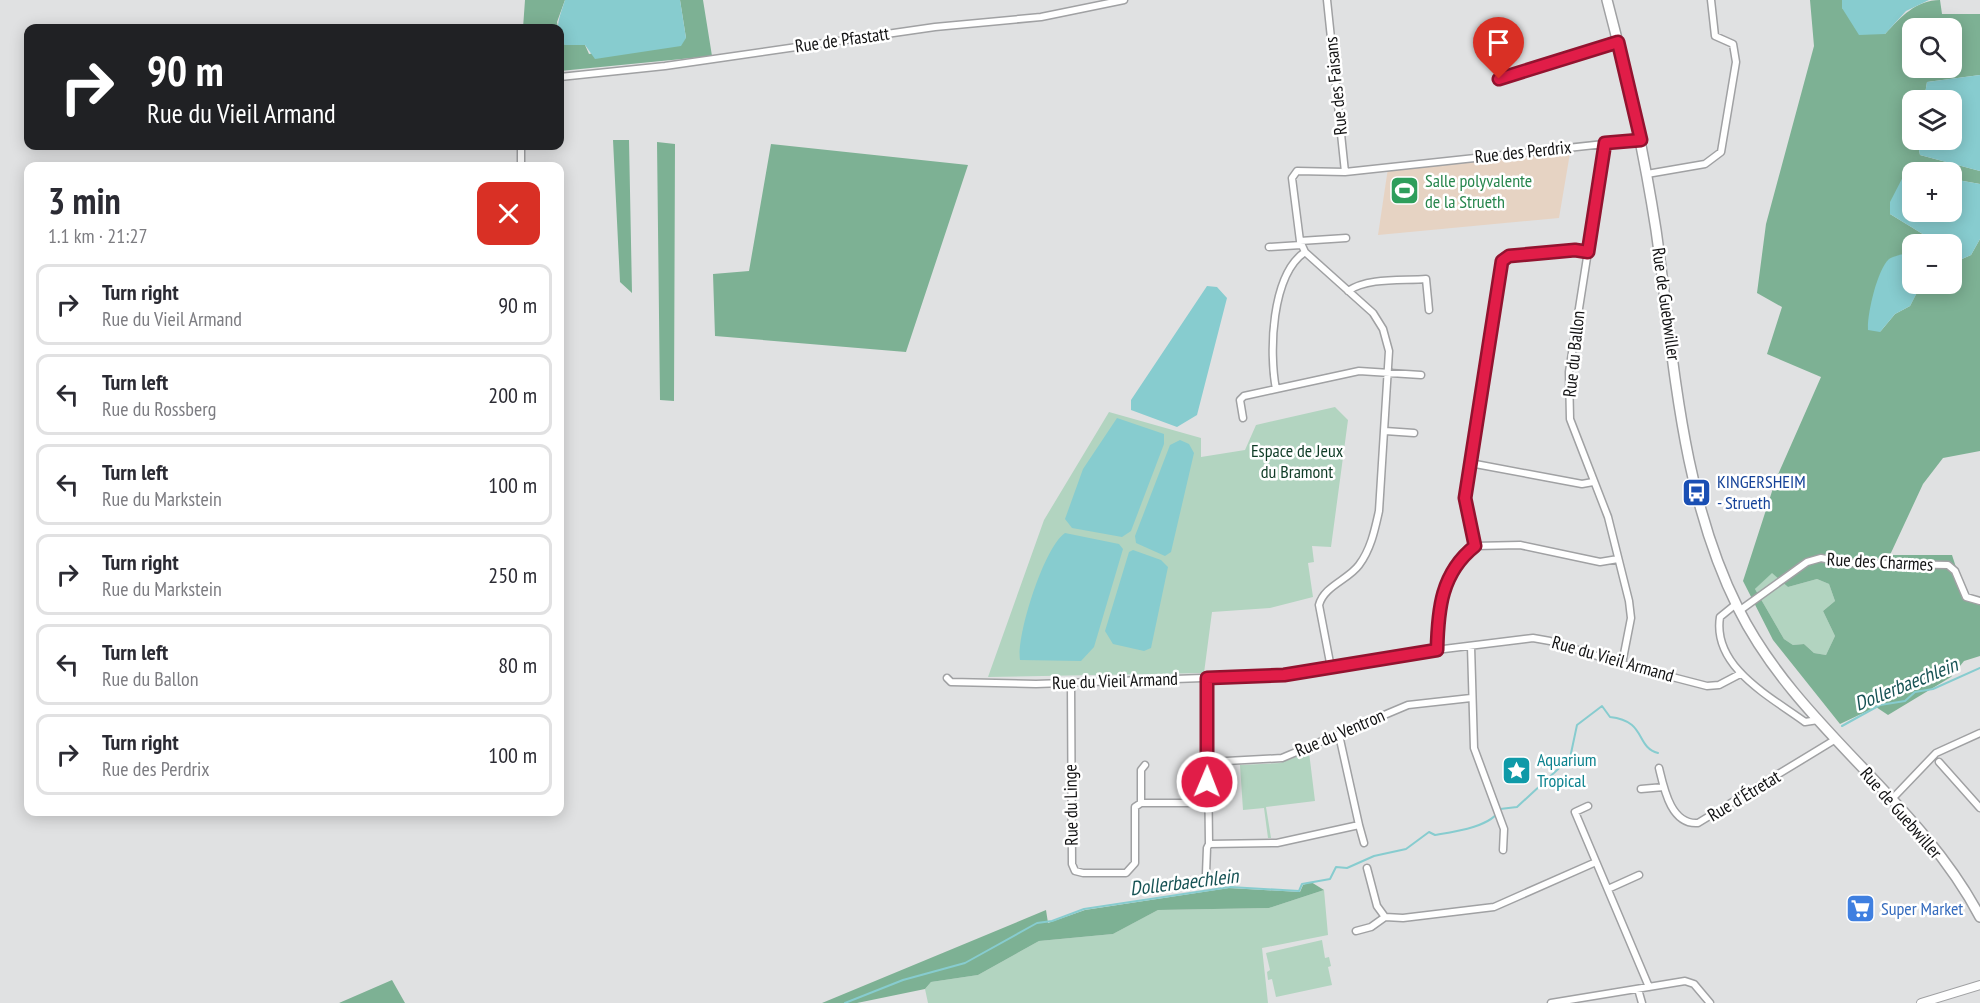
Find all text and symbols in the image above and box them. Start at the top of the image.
pin [1473,17,1524,79]
map controls [1902,18,1962,294]
button: search [1902,18,1962,78]
street label: Rue de Pfastatt [793,22,891,57]
icon: arrive [1482,26,1515,59]
street label: Rue des Faisans [1319,36,1352,136]
text: 90 m [147,43,224,98]
icon: right [48,48,126,126]
button: layers [1902,90,1962,150]
text: Rue du Vieil Armand [147,96,336,130]
street label: Rue des Perdrix [1474,135,1573,168]
button: + [1902,162,1962,222]
place label: Salle polyvalente de la Strueth [1425,169,1532,213]
sports icon: Salle polyvalente de la Strueth [1388,175,1420,207]
text: 3 min [48,177,121,224]
button: close [477,182,540,245]
text: 1.1 km · 21:27 [48,223,147,249]
button: − [1902,234,1962,294]
street label: Rue de Guebwiller [1647,246,1686,362]
text: Turn right [102,278,179,306]
icon: right [51,288,84,321]
text: 90 m [498,291,537,319]
text: Rue du Vieil Armand [102,306,242,332]
street label: Rue du Ballon [1558,310,1589,398]
text: Turn left [102,368,168,396]
icon: left [51,378,84,411]
text: 200 m [488,381,537,409]
text: Rue du Rossberg [102,396,216,422]
park label: Espace de Jeux du Bramont [1251,439,1344,483]
text: Turn left [102,458,168,486]
icon: left [51,468,84,501]
place label: KINGERSHEIM - Strueth [1717,470,1806,514]
text: 100 m [488,471,537,499]
bus stop icon: KINGERSHEIM - Strueth [1680,476,1712,508]
text: Rue du Markstein [102,486,222,512]
street label: Rue des Charmes [1826,547,1934,576]
text: Turn right [102,548,179,576]
icon: right [51,558,84,591]
text: 250 m [488,561,537,589]
text: Rue du Markstein [102,576,222,602]
street label: Rue du Vieil Armand [1549,630,1677,687]
text: Turn left [102,638,168,666]
icon: left [51,648,84,681]
text: 80 m [498,651,537,679]
water label: Dollerbaechlein [1851,651,1962,716]
text: Rue du Ballon [102,666,199,692]
street label: Rue du Vieil Armand [1052,667,1178,694]
street label: Rue du Ventron [1292,703,1388,762]
text: Turn right [102,728,179,756]
icon: right [51,738,84,771]
text: 100 m [488,741,537,769]
place label: Aquarium Tropical [1537,748,1596,792]
position arrow [1175,750,1239,814]
place icon: Aquarium Tropical [1500,754,1532,786]
text: Rue des Perdrix [102,756,210,782]
street label: Rue de Guebwiller [1855,762,1947,863]
street label: Rue du Linge [1058,764,1083,846]
street label: Rue d'Étretat [1703,765,1784,826]
water label: Dollerbaechlein [1128,862,1241,902]
supermarket icon: Super Market [1844,893,1876,925]
place label: Super Market [1881,897,1963,920]

